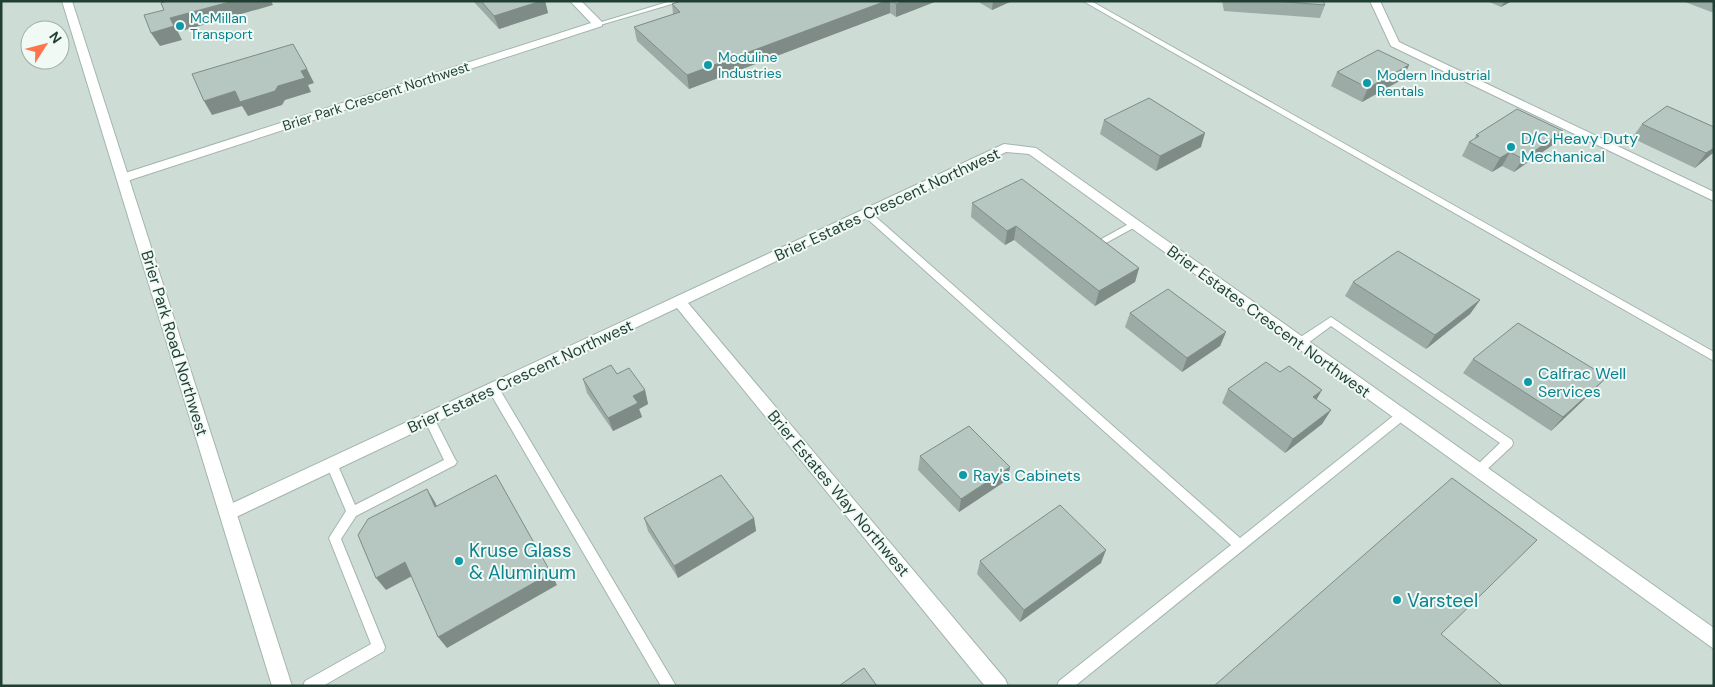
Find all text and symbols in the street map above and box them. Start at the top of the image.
place label: McMillan Transport [190,9,253,43]
north arrow [20,20,70,70]
marker: McMillan Transport [174,20,186,32]
text: N [45,28,66,47]
place label: Moduline Industries [718,48,782,82]
street label: Brier Park Crescent Northwest [280,57,472,135]
marker: Moduline Industries [702,59,714,71]
place label: Modern Industrial Rentals [1377,66,1490,100]
marker: Modern Industrial Rentals [1361,77,1373,89]
place label: D/C Heavy Duty Mechanical [1521,128,1638,167]
marker: D/C Heavy Duty Mechanical [1505,141,1517,153]
street label: Brier Estates Crescent Northwest [771,143,1003,266]
street label: Brier Estates Crescent Northwest [1163,240,1375,402]
street label: Brier Park Road Northwest [136,248,213,438]
street label: Brier Estates Crescent Northwest [404,315,636,438]
place label: Calfrac Well Services [1538,363,1626,402]
marker: Calfrac Well Services [1522,376,1534,388]
street label: Brier Estates Way Northwest [763,406,914,581]
place label: Ray's Cabinets [973,465,1081,486]
marker: Ray's Cabinets [957,469,969,481]
place label: Kruse Glass & Aluminum [469,538,576,585]
marker: Kruse Glass & Aluminum [453,555,465,567]
place label: Varsteel [1407,588,1478,613]
marker: Varsteel [1391,594,1403,606]

